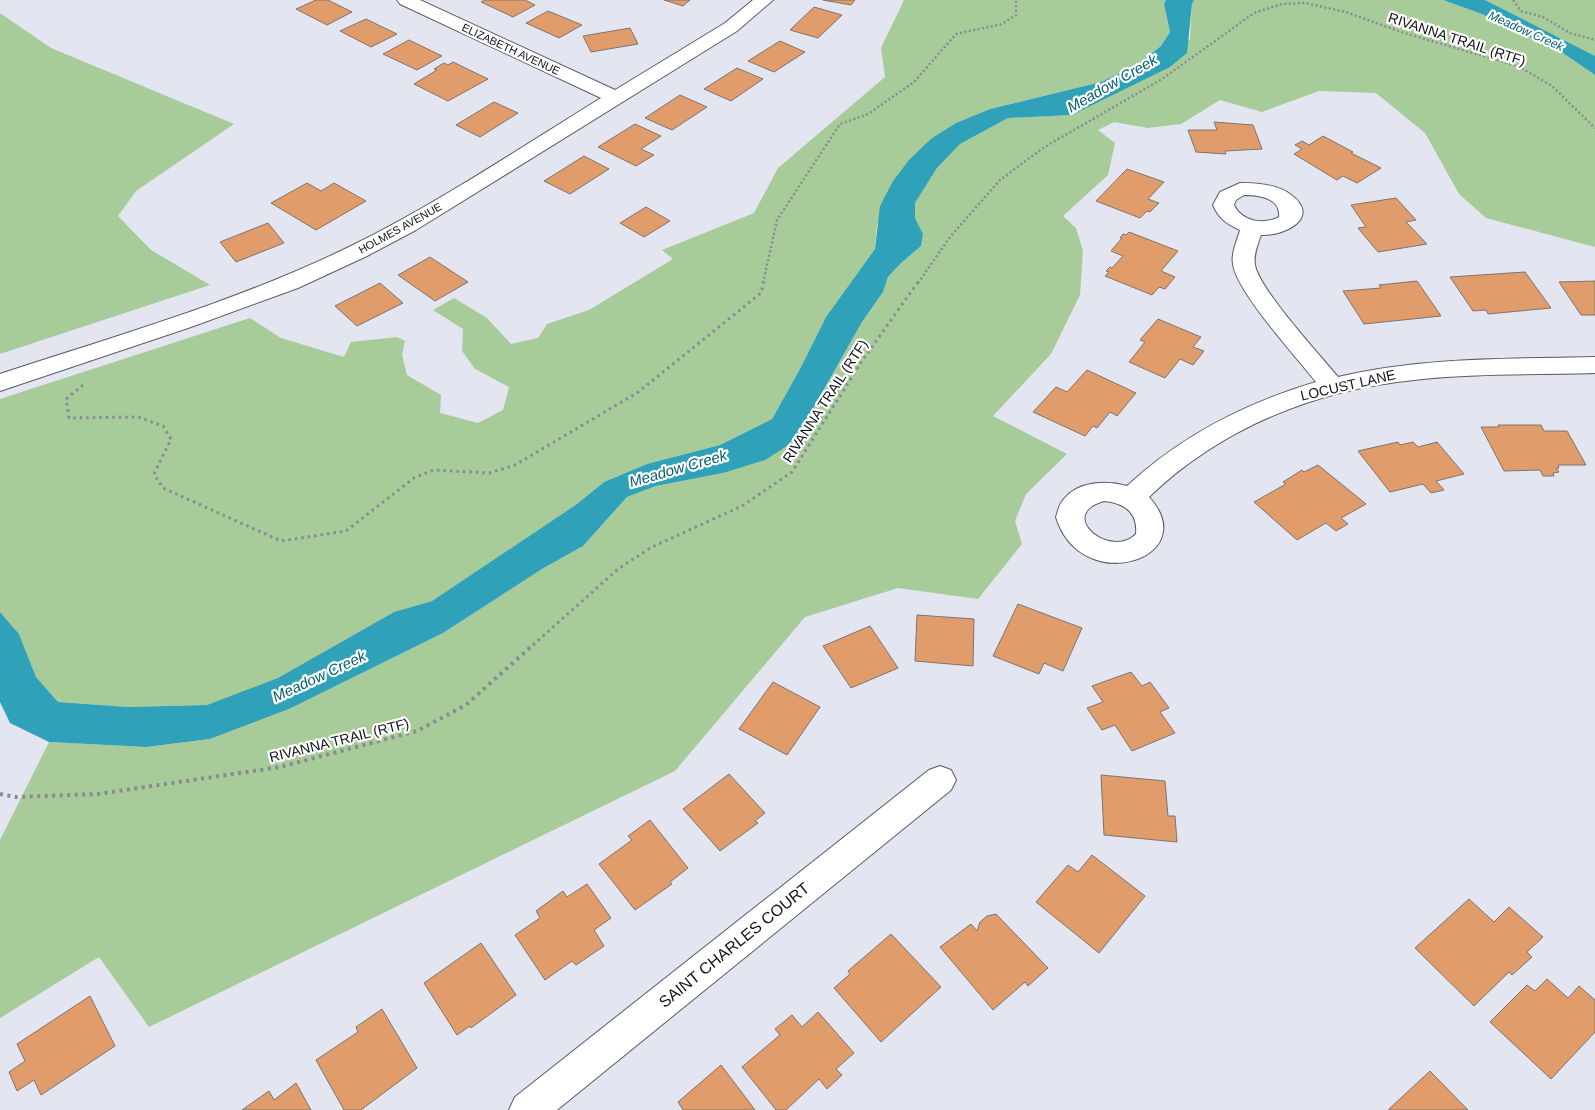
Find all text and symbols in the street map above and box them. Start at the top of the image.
water label: Meadow Creek [1486,8,1567,54]
street label: RIVANNA TRAIL (RTF) [1386,9,1528,69]
street label: ELIZABETH AVENUE [460,21,562,77]
water label: Meadow Creek [1064,50,1161,116]
street label: HOLMES AVENUE [356,200,444,256]
street label: RIVANNA TRAIL (RTF) [779,337,871,465]
street label: LOCUST LANE [1299,366,1397,404]
water label: Meadow Creek [627,446,730,490]
water label: Meadow Creek [270,646,370,705]
street label: RIVANNA TRAIL (RTF) [267,715,411,765]
street label: SAINT CHARLES COURT [656,879,813,1011]

